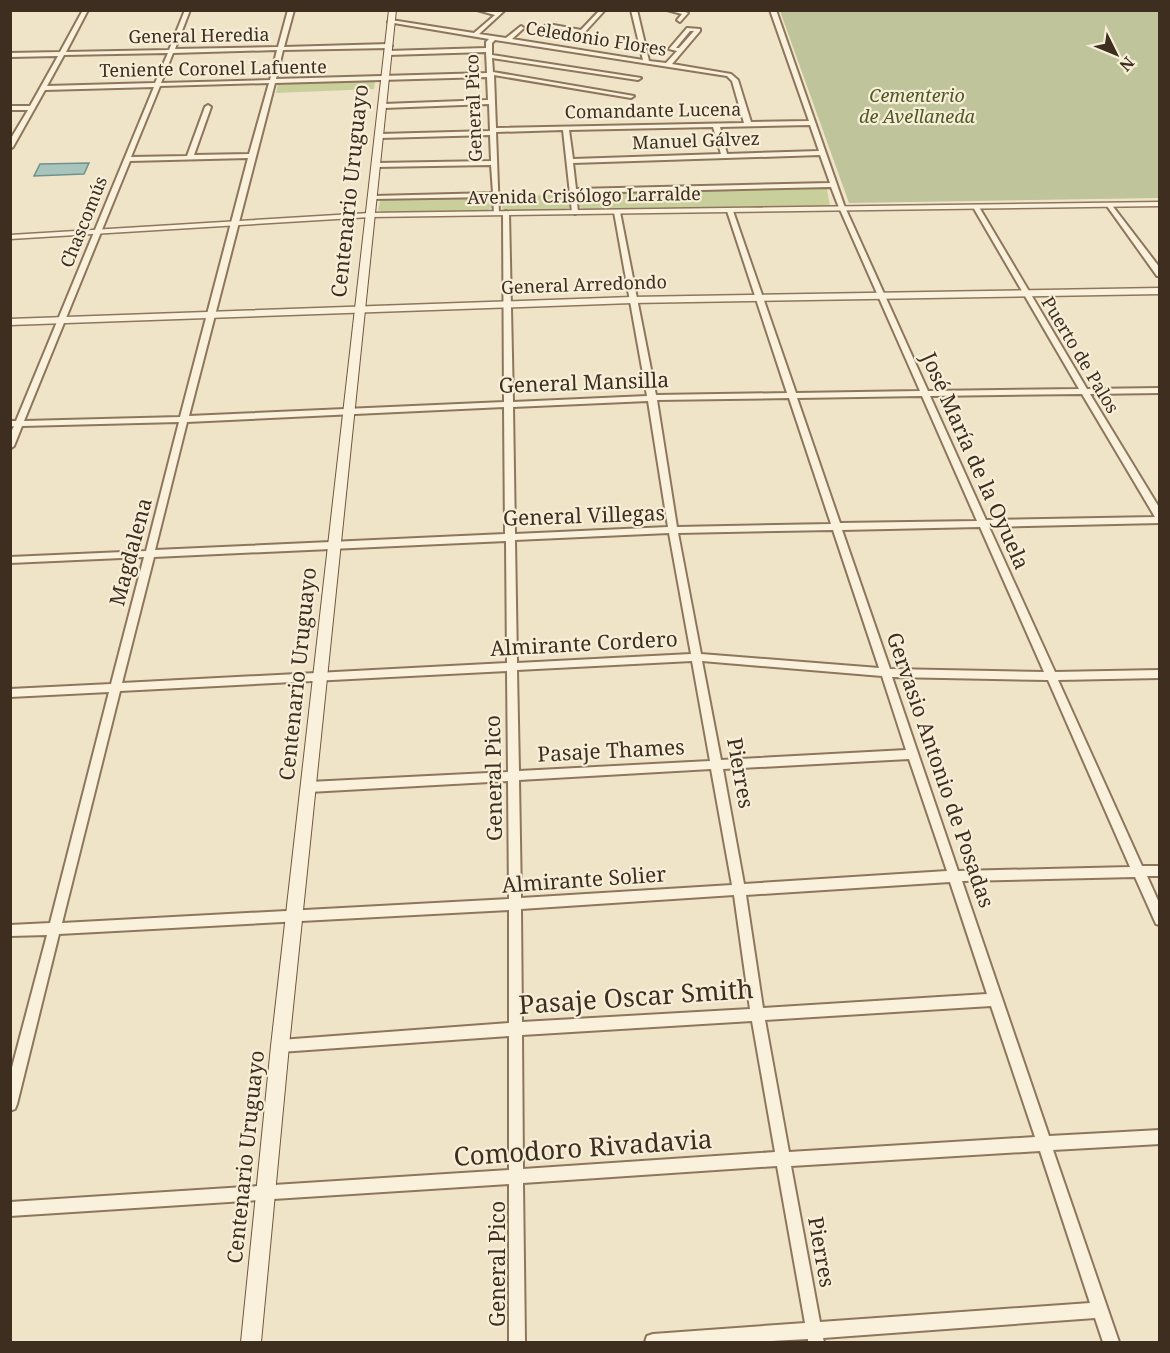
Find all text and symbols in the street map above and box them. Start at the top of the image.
street label: Celedonio Flores [524,15,668,61]
street label: General Heredia [128,22,270,48]
north arrow [1086,24,1146,84]
text: N [1114,52,1139,77]
street label: Teniente Coronel Lafuente [99,54,327,82]
street label: General Pico [459,54,487,162]
street label: Centenario Uruguayo [324,83,374,299]
park label: Cementerio de Avellaneda [859,83,976,128]
street label: Comandante Lucena [565,96,741,124]
street label: Manuel Gálvez [632,126,760,154]
street label: Chascomús [54,172,112,271]
street label: Avenida Crisólogo Larralde [467,181,701,209]
street label: General Arredondo [501,269,667,299]
street label: Puerto de Palos [1037,292,1125,417]
street label: José María de la Oyuela [915,347,1036,574]
street label: General Mansilla [498,365,670,399]
street label: Magdalena [102,495,158,609]
street label: General Villegas [503,498,665,532]
street label: Centenario Uruguayo [272,566,322,782]
street label: Almirante Cordero [489,624,678,662]
street label: Gervasio Antonio de Posadas [881,628,1001,911]
street label: General Pico [478,715,508,841]
street label: Pasaje Thames [537,732,685,768]
street label: Pierres [721,735,761,810]
street label: Almirante Solier [501,859,667,899]
street label: Pasaje Oscar Smith [517,970,755,1022]
street label: Centenario Uruguayo [220,1049,270,1265]
street label: Comodoro Rivadavia [452,1120,713,1174]
street label: General Pico [483,1201,511,1327]
street label: Pierres [802,1214,842,1289]

